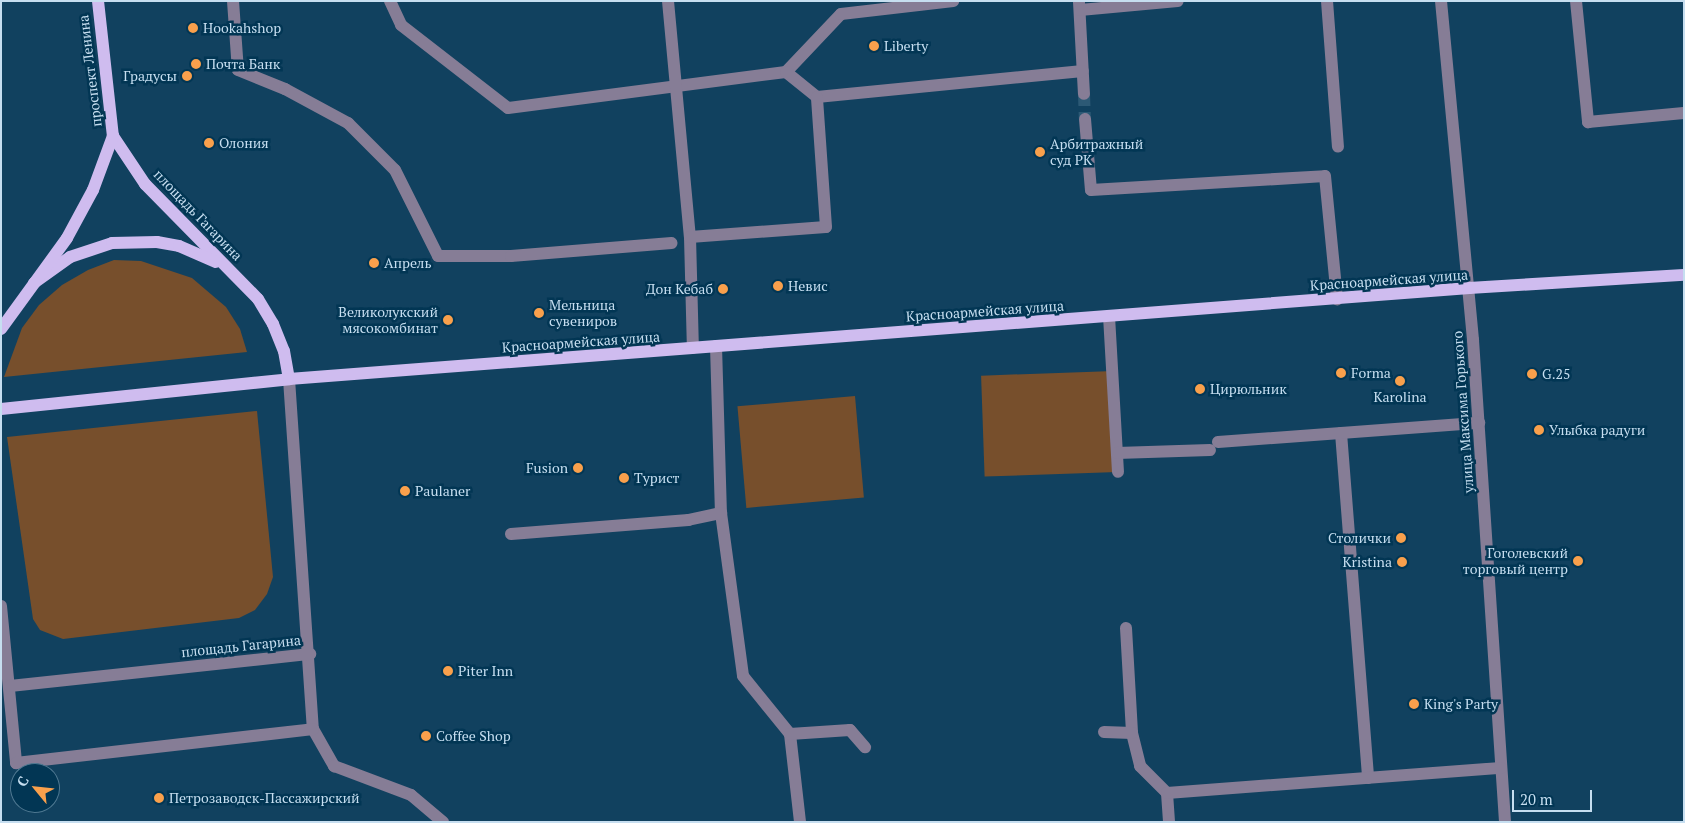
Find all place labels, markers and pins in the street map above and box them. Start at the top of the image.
place label: Hookahshop [203,20,281,36]
marker: Hookahshop [187,22,199,34]
place label: Liberty [884,38,928,54]
marker: Liberty [868,40,880,52]
place label: Почта Банк [206,56,280,72]
marker: Почта Банк [190,58,202,70]
place label: Градусы [123,68,177,84]
marker: Градусы [181,70,193,82]
place label: Олония [219,135,269,151]
place label: Арбитражный суд РК [1050,136,1143,168]
marker: Олония [203,137,215,149]
marker: Арбитражный суд РК [1034,146,1046,158]
place label: Апрель [384,255,432,271]
marker: Апрель [368,257,380,269]
place label: Невис [788,278,828,294]
marker: Невис [772,280,784,292]
place label: Дон Кебаб [646,281,713,297]
marker: Дон Кебаб [717,283,729,295]
place label: Мельница сувениров [549,297,617,330]
place label: Великолукский мясокомбинат [338,304,438,336]
marker: Мельница сувениров [533,307,545,319]
marker: Великолукский мясокомбинат [442,314,454,326]
place label: Forma [1351,365,1391,381]
place label: G.25 [1542,366,1570,382]
marker: Forma [1335,367,1347,379]
marker: G.25 [1526,368,1538,380]
marker: Karolina [1394,375,1406,387]
place label: Цирюльник [1210,381,1287,397]
marker: Цирюльник [1194,383,1206,395]
place label: Karolina [1373,389,1427,405]
place label: Улыбка радуги [1549,422,1645,438]
marker: Улыбка радуги [1533,424,1545,436]
place label: Fusion [526,460,568,476]
marker: Fusion [572,462,584,474]
place label: Турист [634,470,679,486]
marker: Турист [618,472,630,484]
place label: Paulaner [415,483,470,499]
marker: Paulaner [399,485,411,497]
place label: Столички [1328,530,1391,546]
marker: Столички [1395,532,1407,544]
place label: Гоголевский торговый центр [1463,545,1568,578]
place label: Kristina [1343,554,1392,570]
marker: Гоголевский торговый центр [1572,555,1584,567]
marker: Kristina [1396,556,1408,568]
place label: Piter Inn [458,663,513,679]
marker: Piter Inn [442,665,454,677]
place label: King's Party [1424,696,1498,712]
marker: King's Party [1408,698,1420,710]
place label: Coffee Shop [436,728,511,744]
marker: Coffee Shop [420,730,432,742]
place label: Петрозаводск-Пассажирский [169,790,360,806]
marker: Петрозаводск-Пассажирский [153,792,165,804]

